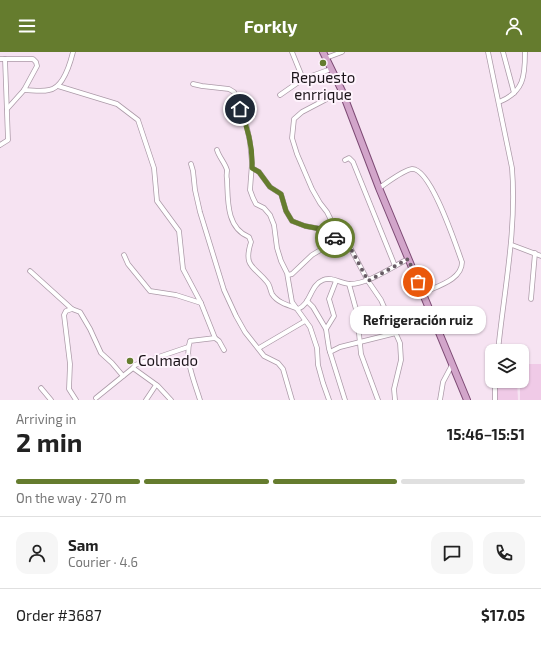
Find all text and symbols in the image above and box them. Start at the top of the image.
icon: menu [16,15,38,37]
text: Forkly [244,15,297,37]
icon: person [503,15,525,37]
marker: Repuesto enrrique [318,58,328,68]
place label: Repuesto enrrique [291,68,355,103]
pin [223,92,257,126]
icon: home [229,98,251,120]
courier [315,218,355,258]
icon: car [324,227,346,249]
pin [401,265,435,299]
icon: bag [407,271,429,293]
callout: Refrigeración ruiz [350,306,486,334]
text: Refrigeración ruiz [363,312,473,328]
map controls [485,344,529,388]
button: layers [485,344,529,388]
place label: Colmado [138,351,198,369]
marker: Colmado [125,356,135,366]
text: Arriving in [16,411,76,427]
text: 15:46–15:51 [447,425,525,443]
text: 2 min [16,426,82,457]
text: On the way · 270 m [16,490,126,506]
button: person [16,532,58,574]
button: chat [431,532,473,574]
button: phone [483,532,525,574]
text: Sam [68,536,99,554]
text: Courier · 4.6 [68,554,138,570]
text: Order #3687 [16,606,102,624]
text: $17.05 [481,606,525,624]

